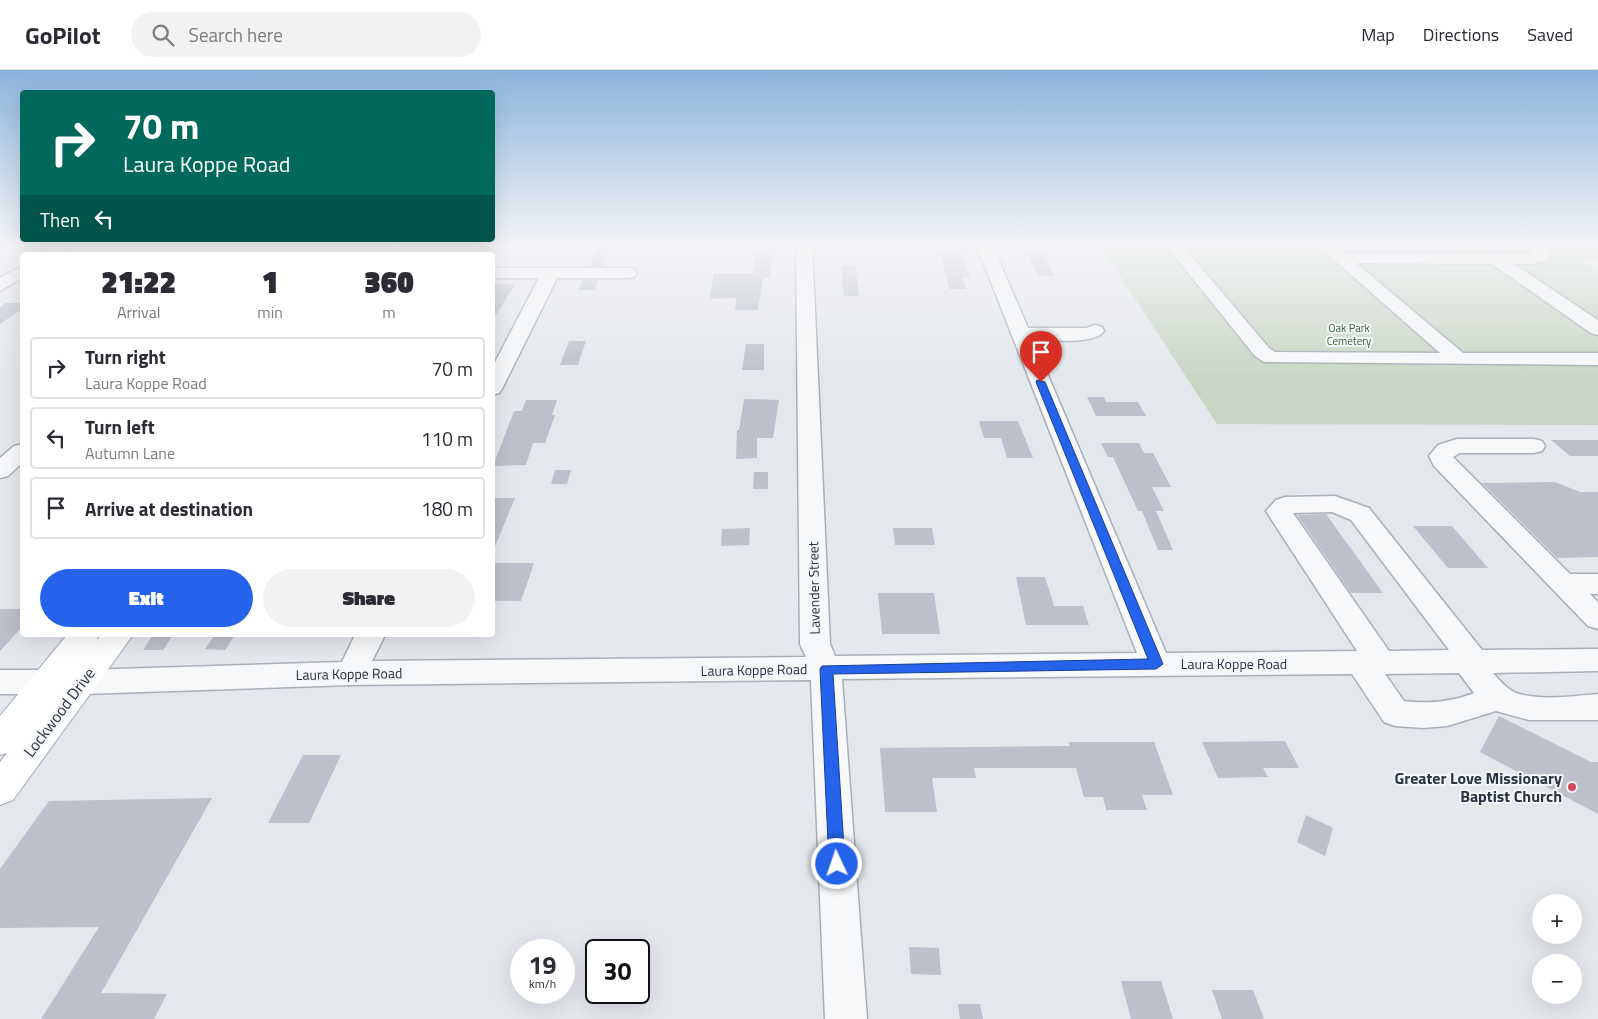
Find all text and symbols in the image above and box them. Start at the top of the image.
search box [131,12,481,57]
text: GoPilot [25,17,101,53]
text: Search here [189,20,283,49]
icon: search [149,21,177,49]
text: Map [1361,21,1395,48]
text: Directions [1423,21,1499,48]
text: Saved [1527,21,1573,48]
text: 70 m [123,99,199,153]
icon: right [40,110,105,175]
text: Laura Koppe Road [123,147,290,181]
text: Then [40,205,80,234]
icon: left [90,205,118,233]
text: 21:22 [101,259,176,305]
text: 1 [262,259,278,305]
text: 360 [364,259,414,305]
text: Arrival [117,300,160,324]
text: min [257,300,283,324]
text: m [382,300,396,324]
park label: Oak Park Cemetery [1327,320,1372,349]
pin [1020,331,1062,382]
icon: arrive [1027,338,1055,366]
text: Turn right [85,342,166,371]
icon: right [42,354,70,382]
text: 70 m [432,354,473,383]
text: Laura Koppe Road [85,371,207,395]
text: Turn left [85,412,155,441]
icon: left [42,424,70,452]
text: 110 m [421,424,473,453]
text: Autumn Lane [85,441,175,465]
icon: arrive [42,494,70,522]
text: Arrive at destination [85,494,253,523]
text: 180 m [421,494,473,523]
street label: Lavender Street [802,541,825,635]
button: Exit [40,569,253,627]
button: Share [263,569,475,627]
street label: Laura Koppe Road [1181,653,1287,674]
street label: Laura Koppe Road [701,658,807,681]
street label: Lockwood Drive [17,662,101,762]
street label: Laura Koppe Road [296,662,402,685]
place label: Greater Love Missionary Baptist Church [1394,766,1562,808]
marker: Greater Love Missionary Baptist Church [1566,781,1578,793]
position arrow [810,837,862,889]
map controls [1532,894,1582,1004]
button: + [1532,894,1582,944]
speed limit sign: 30 [585,939,650,1004]
text: 19 [528,946,557,984]
button: − [1532,954,1582,1004]
text: km/h [529,974,556,993]

